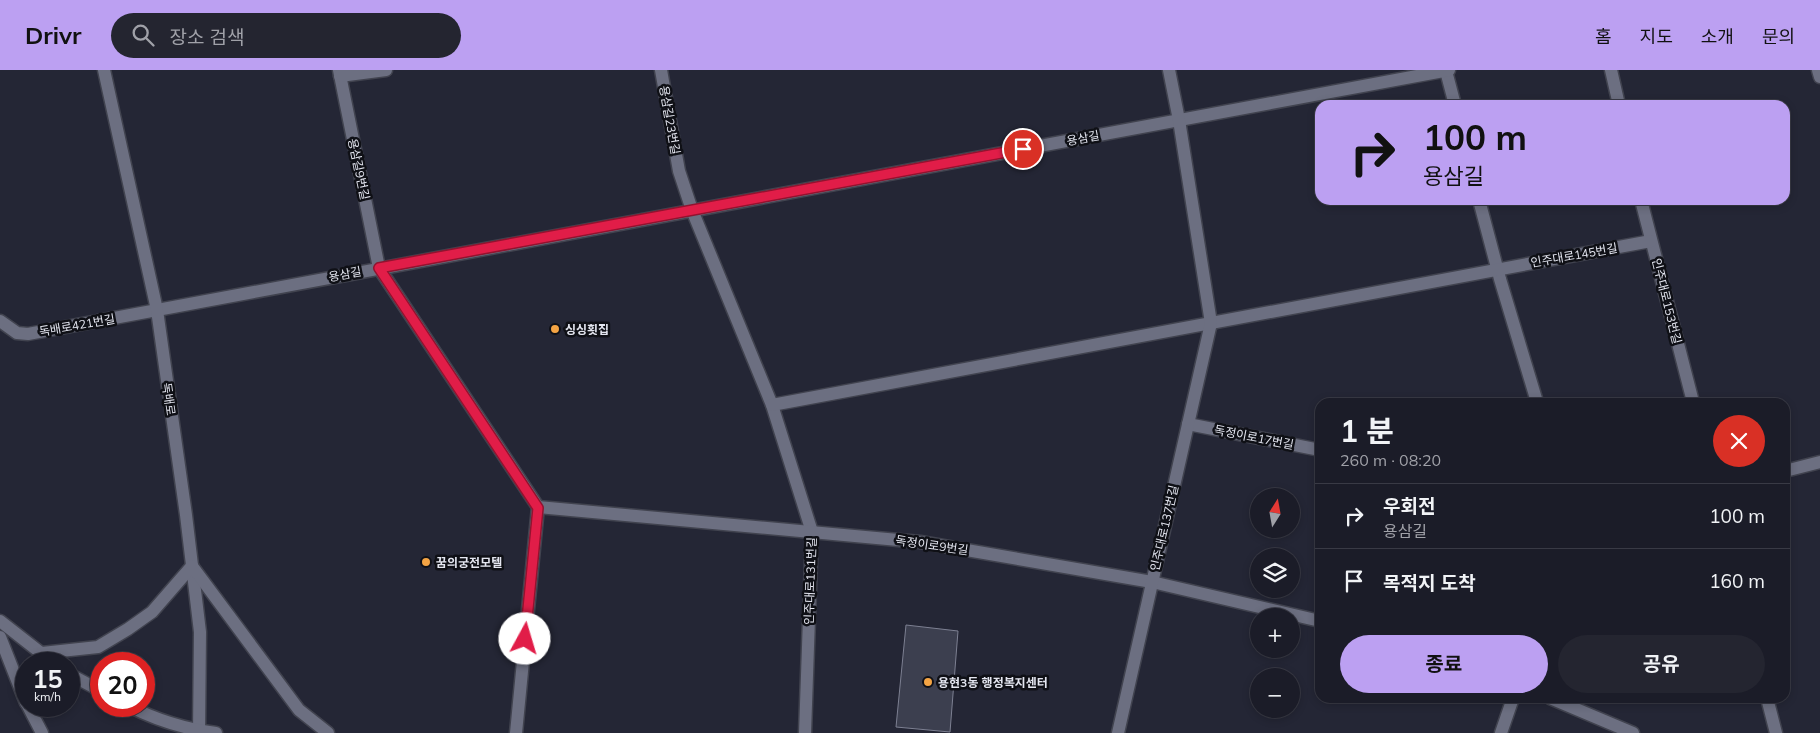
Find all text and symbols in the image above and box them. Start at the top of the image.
search box [111,13,461,58]
text: Drivr [25,20,81,50]
icon: search [129,21,157,49]
text: 장소 검색 [169,25,244,49]
text: 홈 [1595,25,1612,48]
text: 지도 [1640,25,1673,48]
text: 소개 [1701,25,1734,48]
text: 문의 [1762,25,1795,48]
street label: 용삼길23번길 [657,84,683,156]
text: 100 m [1423,115,1527,159]
icon: right [1340,120,1405,185]
street label: 용삼길 [1065,127,1101,149]
pin [1002,128,1044,170]
icon: arrive [1009,135,1037,163]
street label: 용삼길9번길 [345,137,373,201]
text: 용삼길 [1423,162,1484,190]
street label: 인주대로145번길 [1529,240,1619,270]
street label: 인주대로153번길 [1649,257,1685,345]
street label: 용삼길 [327,263,363,285]
street label: 독배로421번길 [38,311,116,339]
place label: 싱싱횟집 [565,322,609,337]
marker: 싱싱횟집 [549,323,561,335]
street label: 독배로 [159,382,179,416]
text: 1 분 [1340,412,1394,450]
button: close [1713,415,1765,467]
street label: 독정이로17번길 [1213,422,1295,452]
text: 260 m · 08:20 [1340,450,1441,470]
street label: 인주대로137번길 [1147,484,1181,572]
north arrow [1250,488,1300,538]
map controls [1250,488,1300,718]
text: 우회전 [1383,494,1435,518]
icon: right [1340,502,1368,530]
text: 100 m [1709,504,1765,528]
text: 용삼길 [1383,521,1427,541]
street label: 독정이로9번길 [895,532,969,558]
street label: 인주대로131번길 [801,537,819,625]
button: layers [1250,548,1300,598]
place label: 꿈의궁전모텔 [436,555,502,570]
marker: 꿈의궁전모텔 [420,556,432,568]
icon: arrive [1340,567,1368,595]
text: 160 m [1709,569,1765,593]
text: 목적지 도착 [1383,571,1476,595]
button: + [1250,608,1300,658]
position arrow [498,612,550,664]
button: 종료 [1340,635,1548,693]
button: 공유 [1558,635,1765,693]
speed limit sign: 20 [90,652,155,717]
text: 15 [32,663,63,694]
button: − [1250,668,1300,718]
place label: 용현3동 행정복지센터 [938,675,1048,690]
marker: 용현3동 행정복지센터 [922,676,934,688]
text: km/h [34,689,61,704]

